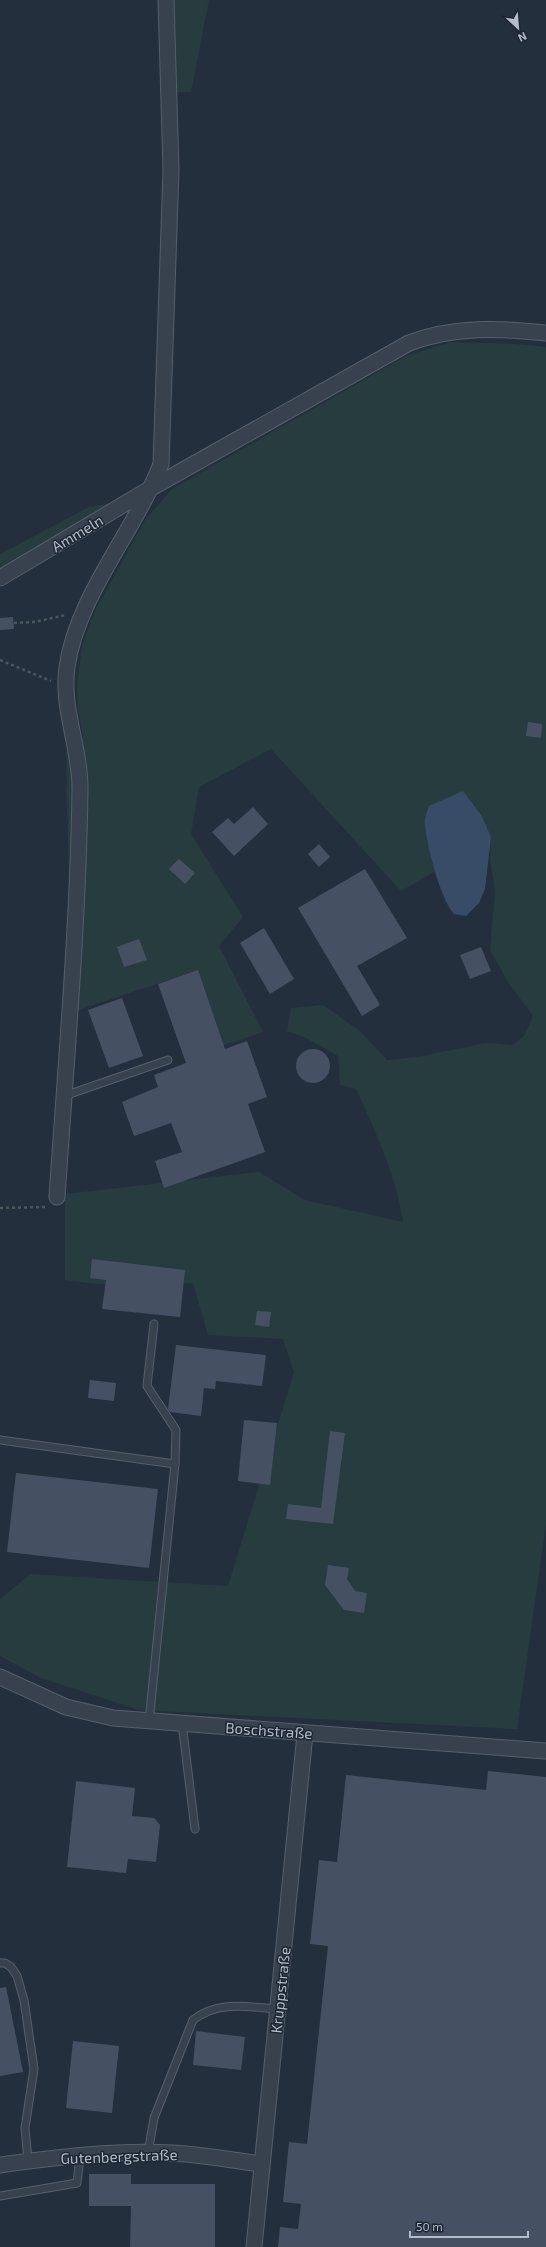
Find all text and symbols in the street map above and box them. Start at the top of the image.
north arrow [498,8,538,48]
text: N [516,30,529,45]
street label: Ammeln [48,511,106,555]
street label: Boschstraße [225,1718,313,1742]
street label: Kruppstraße [267,1946,293,2034]
street label: Gutenbergstraße [60,2145,178,2167]
scale bar [410,2213,528,2239]
text: 50 m [416,2219,443,2233]

